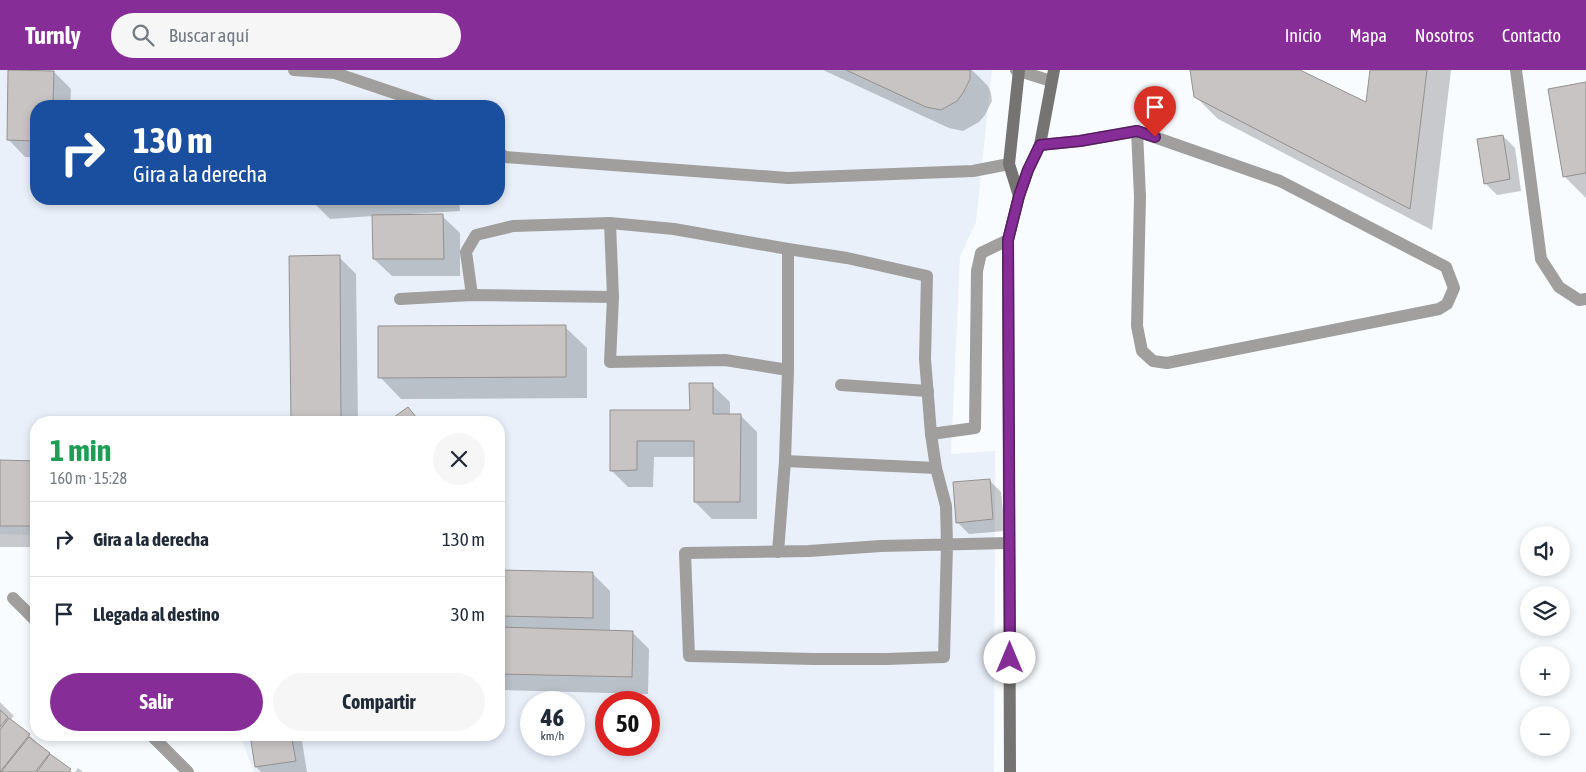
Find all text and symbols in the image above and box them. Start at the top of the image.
search box [111,13,461,58]
icon: search [129,21,157,49]
text: Turnly [25,22,81,49]
text: Buscar aquí [169,24,249,46]
text: Inicio [1285,25,1321,46]
text: Mapa [1349,25,1387,46]
text: Nosotros [1415,25,1474,46]
text: Contacto [1502,25,1561,46]
pin [1134,86,1176,137]
icon: arrive [1141,93,1169,121]
icon: right [50,120,115,185]
text: 130 m [133,120,212,160]
text: Gira a la derecha [133,161,267,187]
text: 1 min [50,433,111,467]
button: close [433,433,485,485]
text: 160 m · 15:28 [50,469,127,487]
icon: right [50,525,78,553]
map controls [1520,526,1570,756]
button: sound [1520,526,1570,576]
text: Gira a la derecha [93,528,209,550]
text: 130 m [442,528,485,550]
button: layers [1520,586,1570,636]
icon: arrive [50,600,78,628]
text: Llegada al destino [93,603,220,625]
text: 30 m [451,603,485,625]
position arrow [983,631,1035,683]
button: + [1520,646,1570,696]
button: Salir [50,673,263,731]
button: Compartir [273,673,485,731]
speed limit sign: 50 [595,691,660,756]
text: 46 [541,703,564,731]
button: − [1520,706,1570,756]
text: km/h [541,729,564,743]

